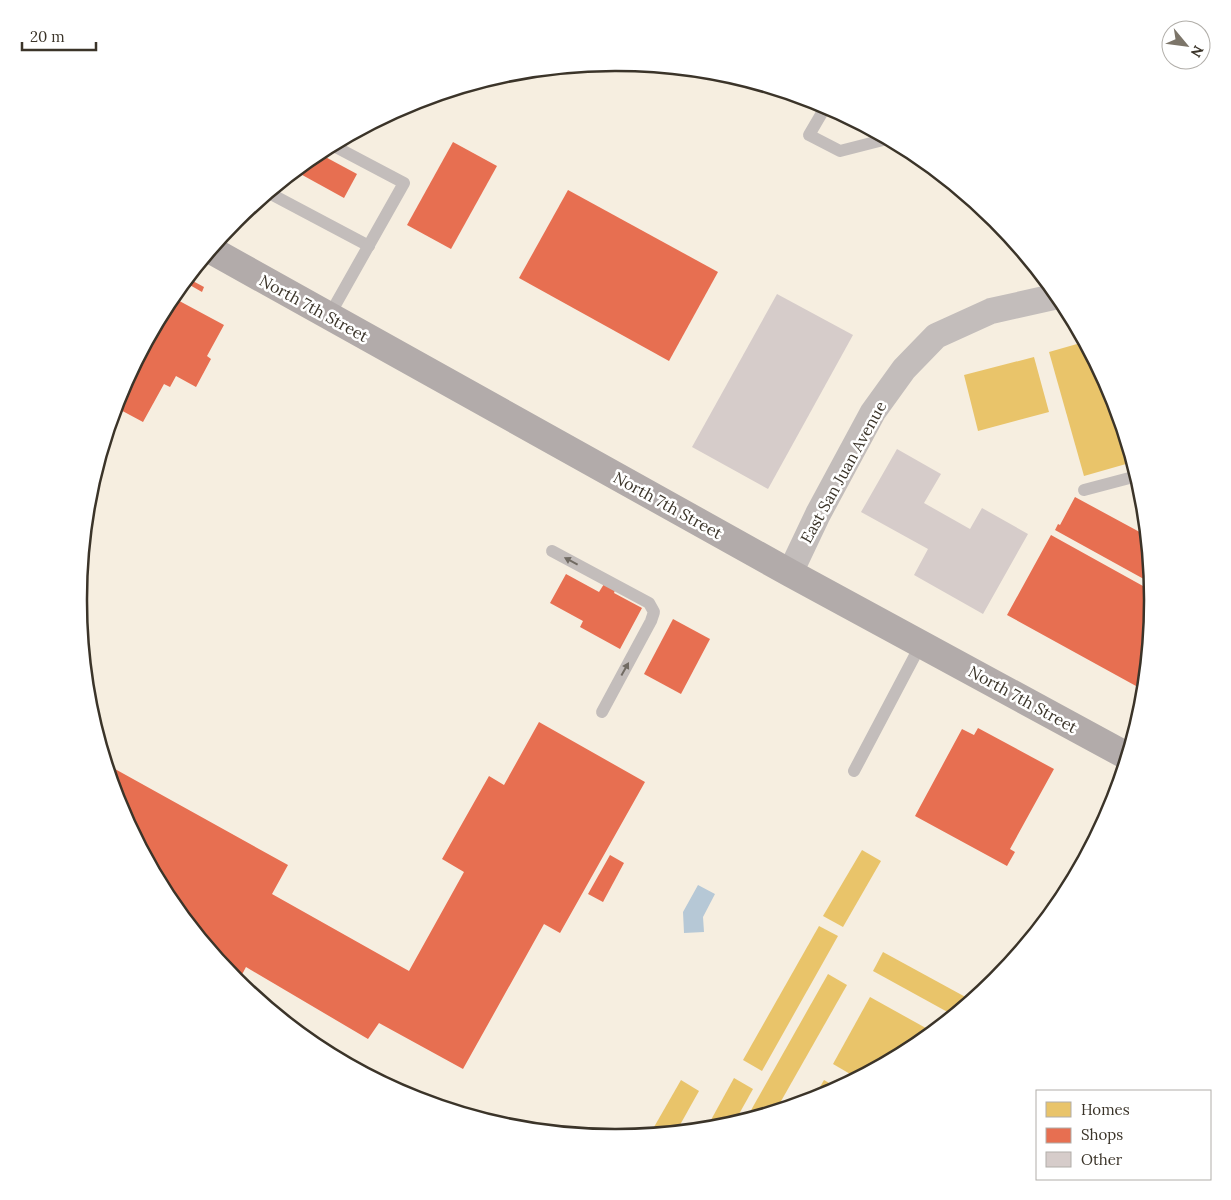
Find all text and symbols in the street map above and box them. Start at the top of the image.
scale bar [22,20,96,52]
north arrow [1161,20,1211,70]
text: 20 m [30,27,65,46]
text: N [1187,42,1208,61]
street label: North 7th Street [256,270,373,347]
street label: East San Juan Avenue [796,397,891,546]
street label: North 7th Street [610,467,727,544]
one-way arrow [564,557,578,566]
street label: North 7th Street [965,661,1082,738]
one-way arrow [621,662,629,676]
legend [1036,1090,1211,1180]
text: Homes [1081,1100,1130,1119]
text: Shops [1081,1125,1123,1144]
text: Other [1081,1150,1123,1169]

